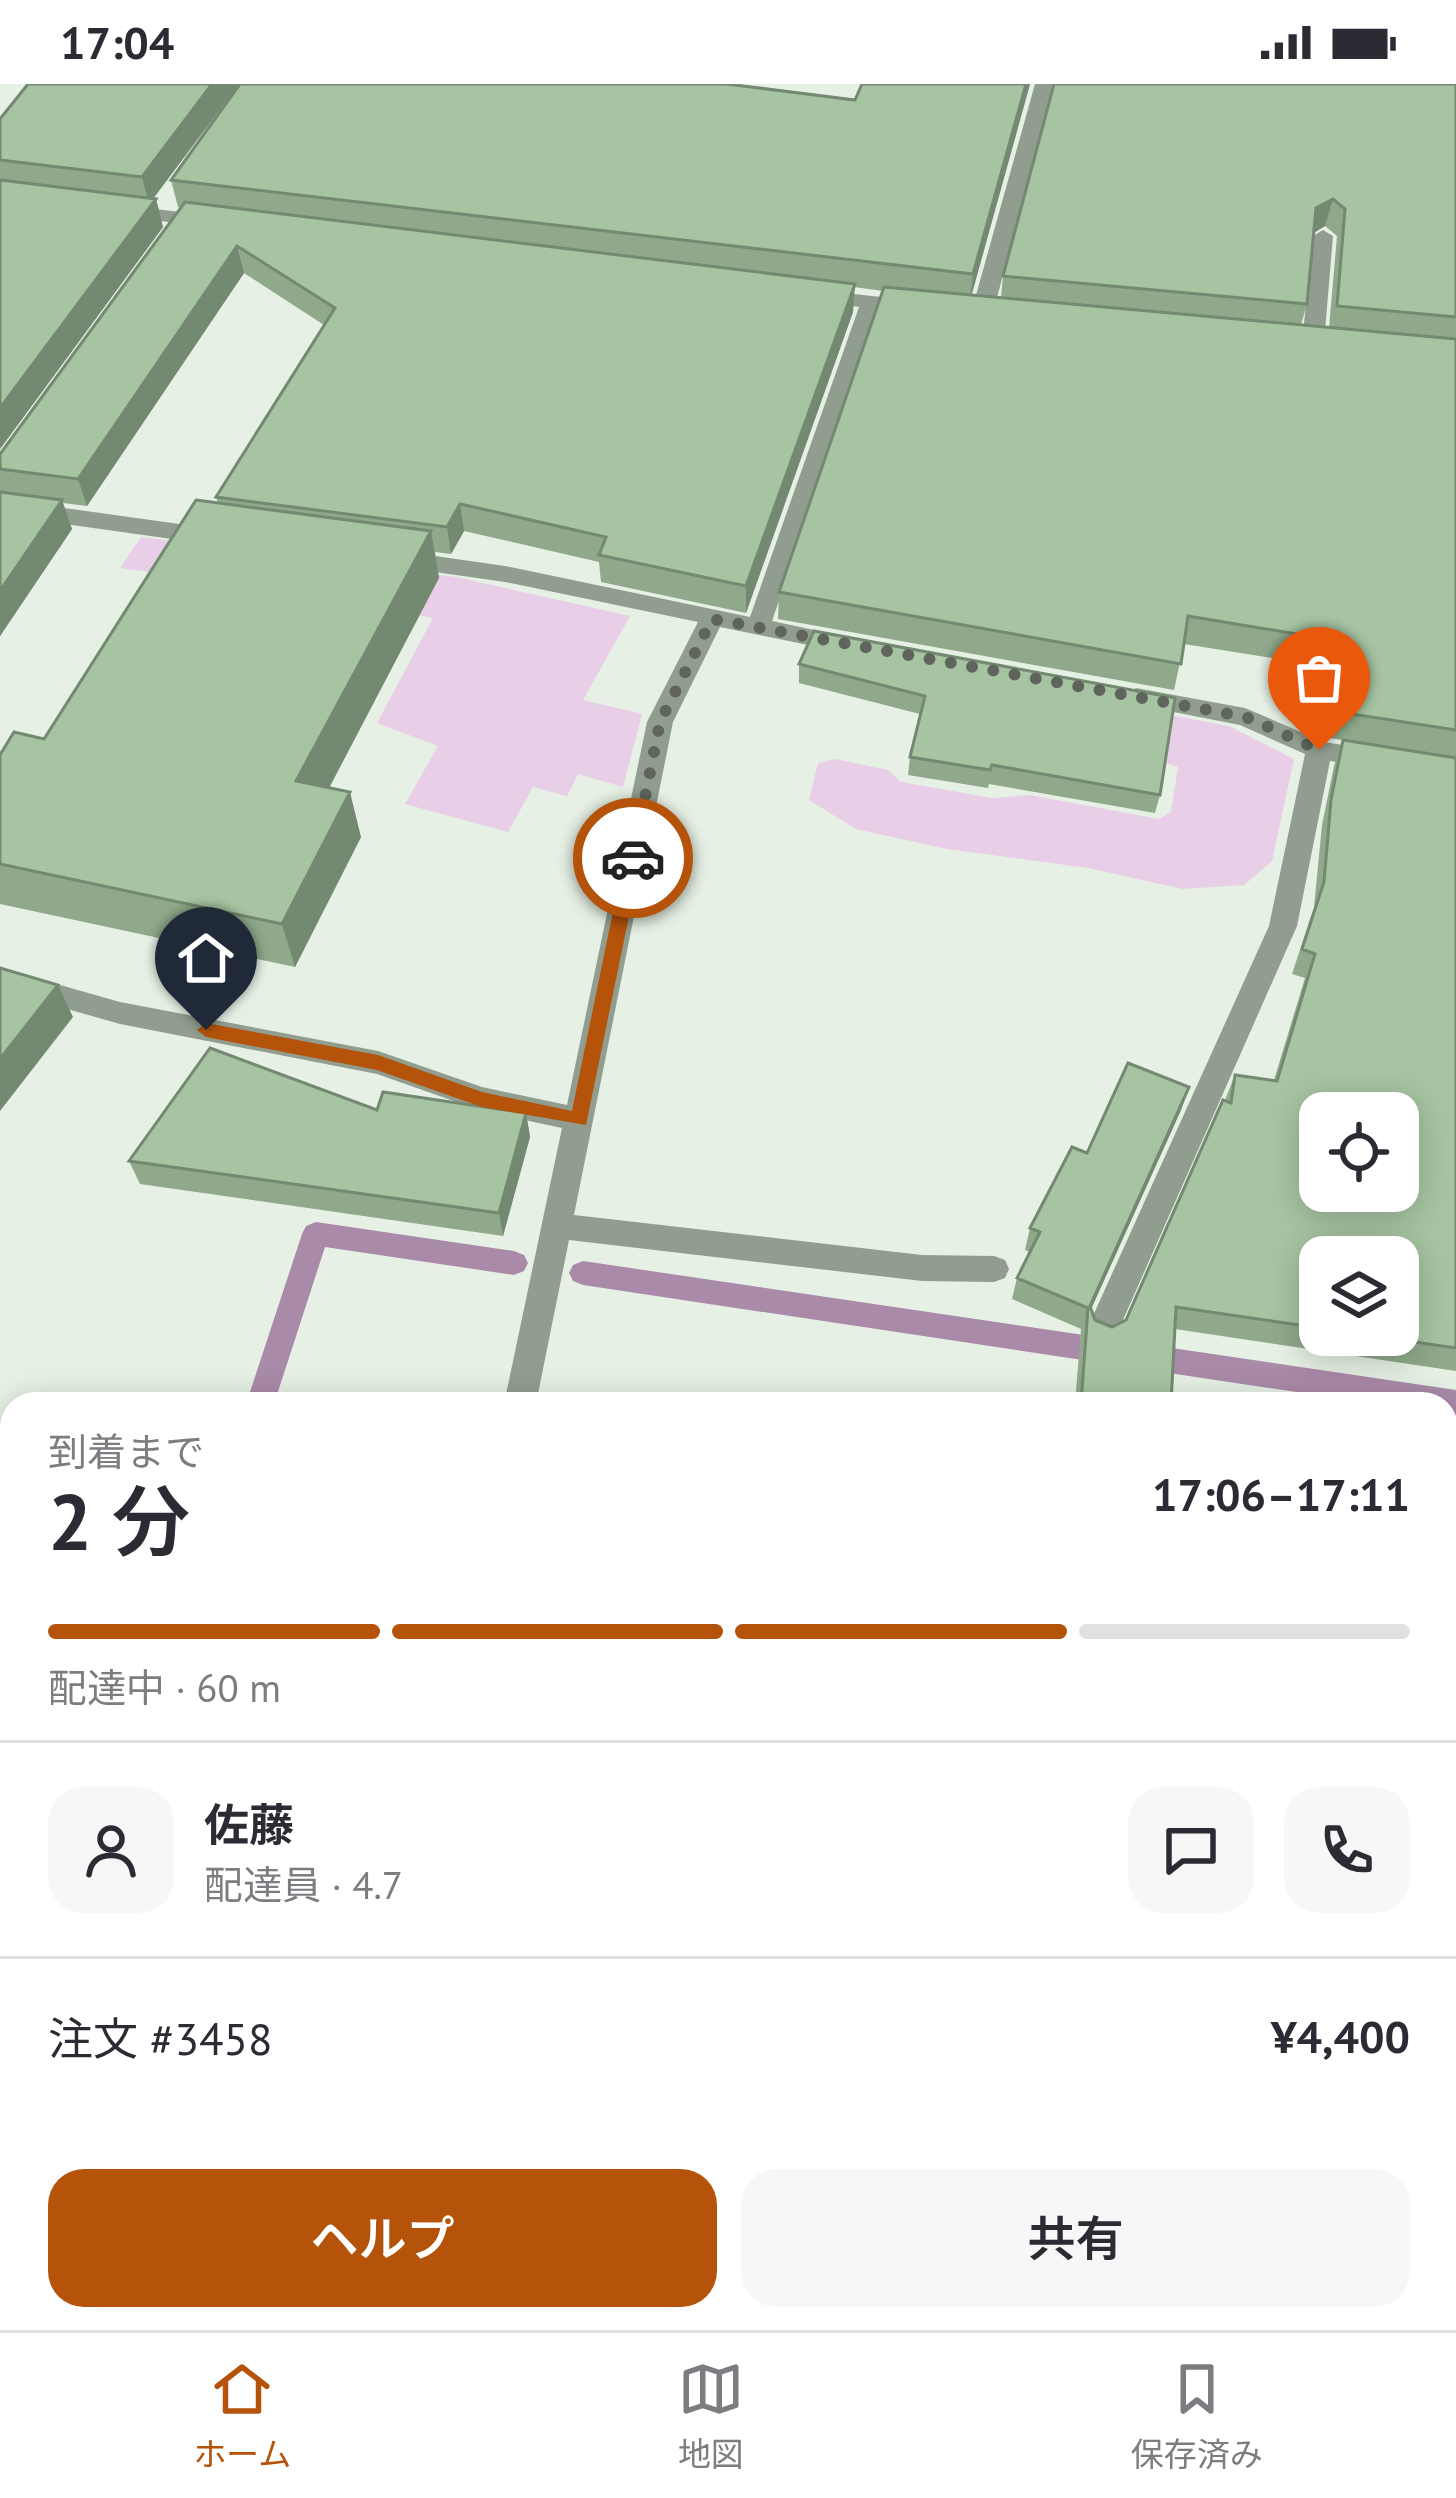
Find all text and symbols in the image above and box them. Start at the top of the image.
text: 17:04 [60,13,174,71]
pin [1268,627,1370,750]
icon: bag [1286,645,1352,711]
courier [573,798,693,918]
icon: car [600,825,666,891]
pin [155,907,257,1030]
icon: home [173,925,239,991]
map controls [1299,1092,1419,1356]
button: locate [1299,1092,1419,1212]
button: layers [1299,1236,1419,1356]
text: 到着まで [48,1426,204,1477]
text: 17:06–17:11 [1152,1465,1410,1523]
text: 2 分 [48,1471,190,1572]
text: 配達中 · 60 m [48,1662,281,1713]
button: person [48,1787,174,1913]
button: chat [1128,1787,1254,1913]
button: phone [1284,1787,1410,1913]
text: 佐藤 [204,1795,294,1853]
text: 配達員 · 4.7 [204,1859,403,1910]
text: ¥4,400 [1271,2007,1410,2065]
text: 注文 #3458 [48,2009,273,2067]
button: ヘルプ [48,2169,717,2307]
button: 共有 [741,2169,1410,2307]
tab: ホーム [193,2356,291,2476]
tab: 地図 [678,2356,744,2476]
tab: 保存済み [1131,2356,1263,2476]

